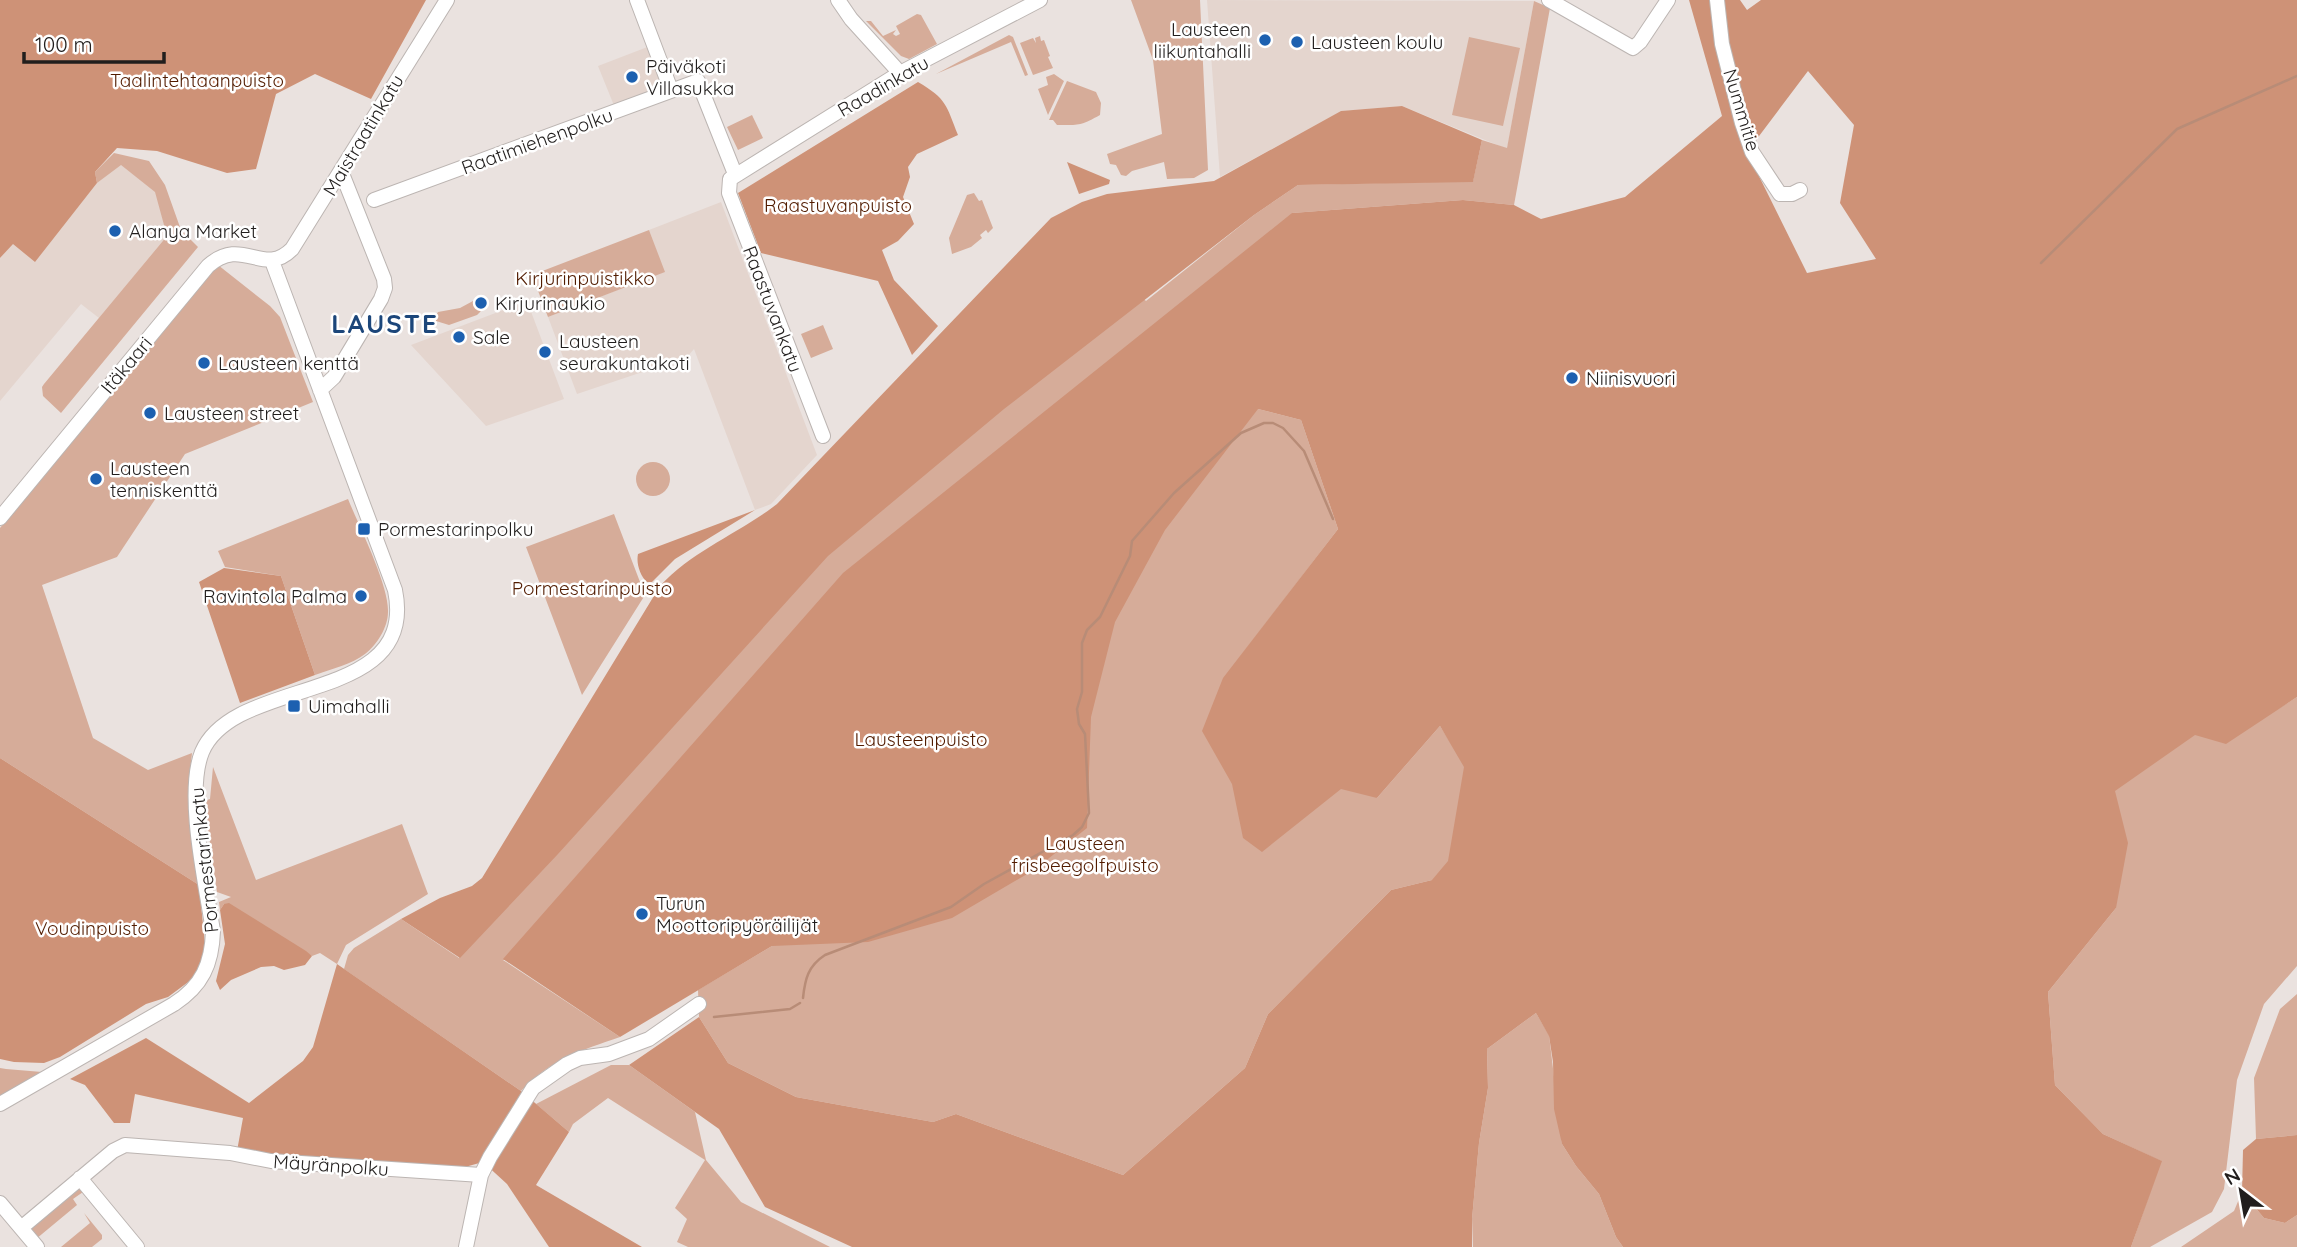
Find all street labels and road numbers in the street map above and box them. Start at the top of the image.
street label: Raadinkatu [833,50,933,122]
street label: Nummitie [1718,66,1766,154]
street label: Maistraatinkatu [317,70,409,200]
street label: Raatimiehenpolku [458,102,616,180]
street label: Raastuvankatu [738,242,808,376]
street label: Itäkaari [95,331,157,399]
street label: Pormestarinkatu [184,786,224,934]
street label: Mäyränpolku [272,1149,390,1181]

